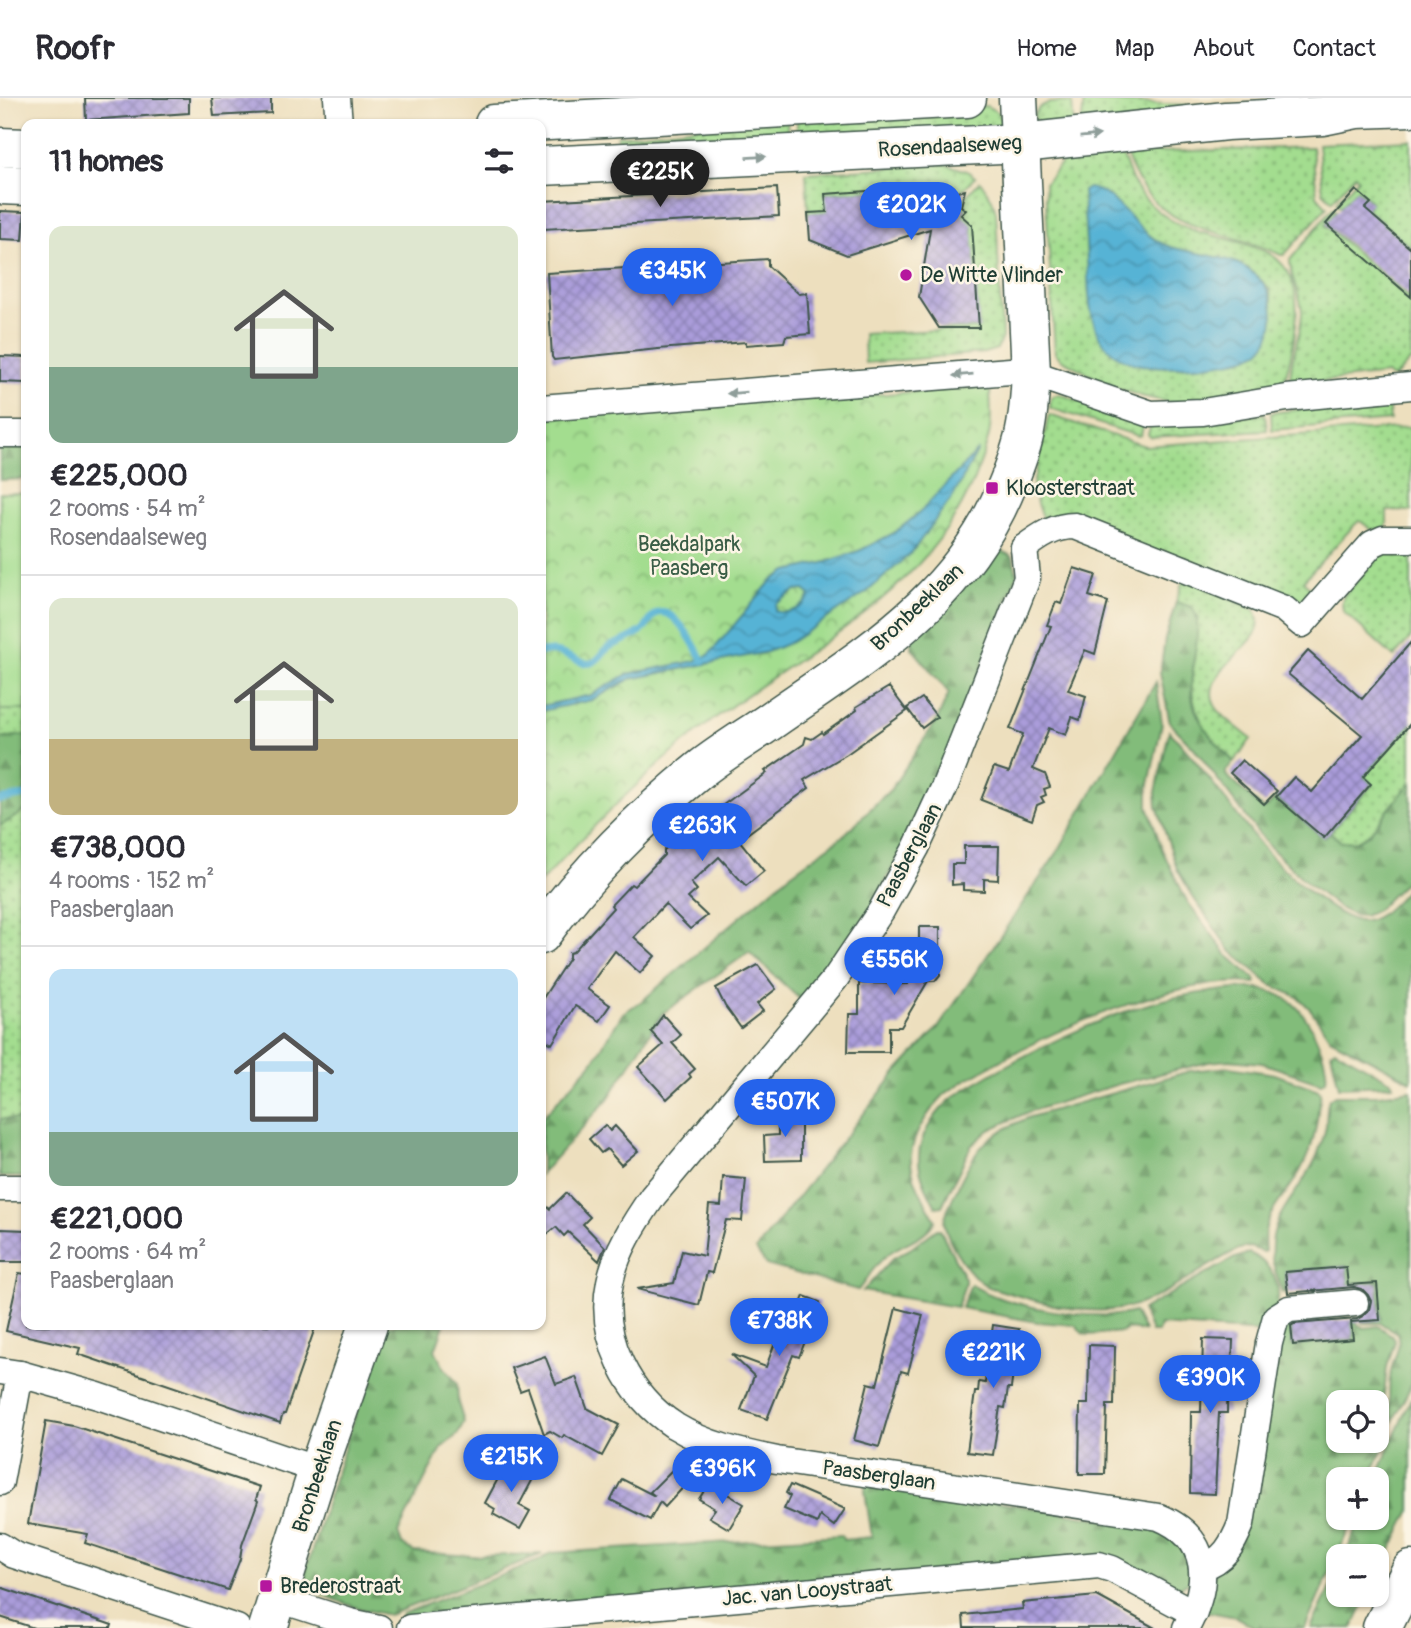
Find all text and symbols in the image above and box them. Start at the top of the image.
text: Roofr [35,28,115,69]
text: Home [1016,34,1077,63]
text: Map [1115,34,1155,63]
text: About [1193,34,1255,63]
text: Contact [1293,34,1376,63]
street label: Rosendaalseweg [877,129,1023,164]
one-way arrow [1079,130,1101,141]
icon: filters [480,142,518,180]
text: 11 homes [49,143,163,180]
pin: €225K [611,150,709,209]
one-way arrow [745,151,767,162]
text: €225K [626,157,694,186]
pin: €202K [862,183,960,242]
text: €202K [876,190,946,219]
pin: €345K [623,248,721,308]
text: €345K [638,256,706,285]
place label: De Witte Vlinder [920,262,1063,289]
marker: De Witte Vlinder [898,267,914,283]
icon: home [221,271,347,397]
one-way arrow [952,370,974,381]
one-way arrow [725,388,747,399]
text: €225,000 [49,457,188,494]
place label: Kloosterstraat [1006,475,1135,502]
marker: Kloosterstraat [984,480,1000,496]
text: 2 rooms · 54 m² [49,494,206,523]
text: Rosendaalseweg [49,523,207,552]
park label: Beekdalpark Paasberg [638,531,740,582]
street label: Bronbeeklaan [865,557,970,657]
icon: home [221,643,347,769]
street label: Paasberglaan [871,798,948,912]
pin: €263K [653,804,751,863]
text: €263K [668,811,736,840]
text: €738,000 [49,829,186,866]
text: 4 rooms · 152 m² [49,866,215,895]
text: Paasberglaan [49,895,174,924]
pin: €556K [845,937,943,997]
text: €556K [860,945,928,974]
icon: home [221,1014,347,1140]
pin: €507K [736,1080,834,1139]
text: €507K [750,1087,820,1116]
text: €221,000 [49,1200,183,1237]
text: 2 rooms · 64 m² [49,1237,206,1266]
text: Paasberglaan [49,1266,174,1295]
pin: €738K [730,1298,828,1358]
text: €738K [746,1306,812,1335]
pin: €221K [944,1330,1042,1390]
text: €221K [961,1338,1025,1367]
pin: €390K [1161,1356,1259,1415]
text: €390K [1175,1363,1245,1392]
map controls [1326,1390,1389,1607]
button: locate [1326,1390,1389,1453]
street label: Bronbeeklaan [286,1416,348,1536]
pin: €215K [462,1434,560,1494]
text: €215K [479,1442,543,1471]
pin: €396K [673,1446,771,1506]
text: €396K [688,1454,756,1483]
street label: Paasberglaan [821,1454,937,1497]
button: + [1326,1467,1389,1530]
button: − [1326,1544,1389,1607]
street label: Jac. van Looystraat [721,1571,894,1612]
place label: Brederostraat [280,1573,402,1600]
marker: Brederostraat [258,1578,274,1594]

